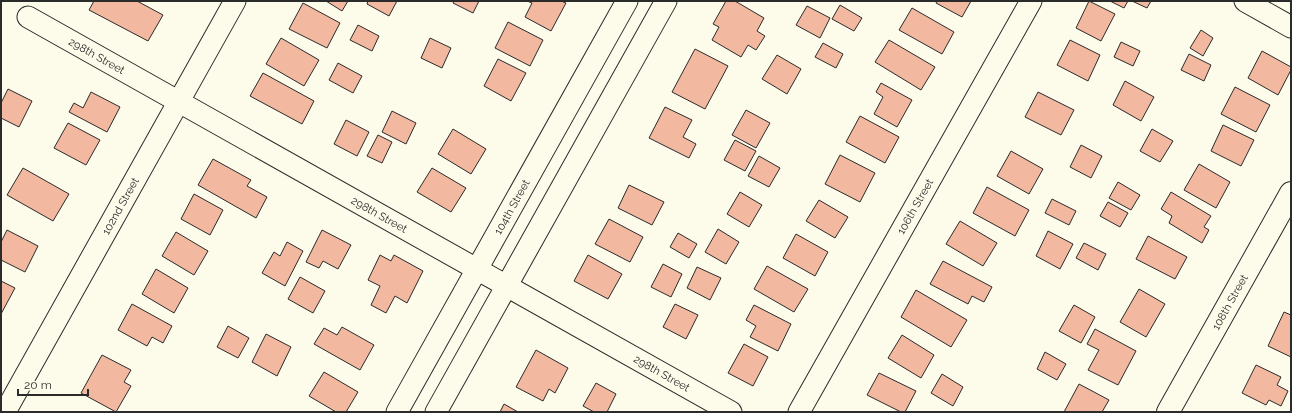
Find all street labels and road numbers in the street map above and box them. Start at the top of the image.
street label: 298th Street [66,35,127,77]
street label: 102nd Street [99,175,142,237]
street label: 106th Street [895,176,936,237]
street label: 104th Street [492,177,533,237]
street label: 298th Street [349,194,410,236]
street label: 108th Street [1209,272,1251,332]
street label: 298th Street [631,353,692,395]

